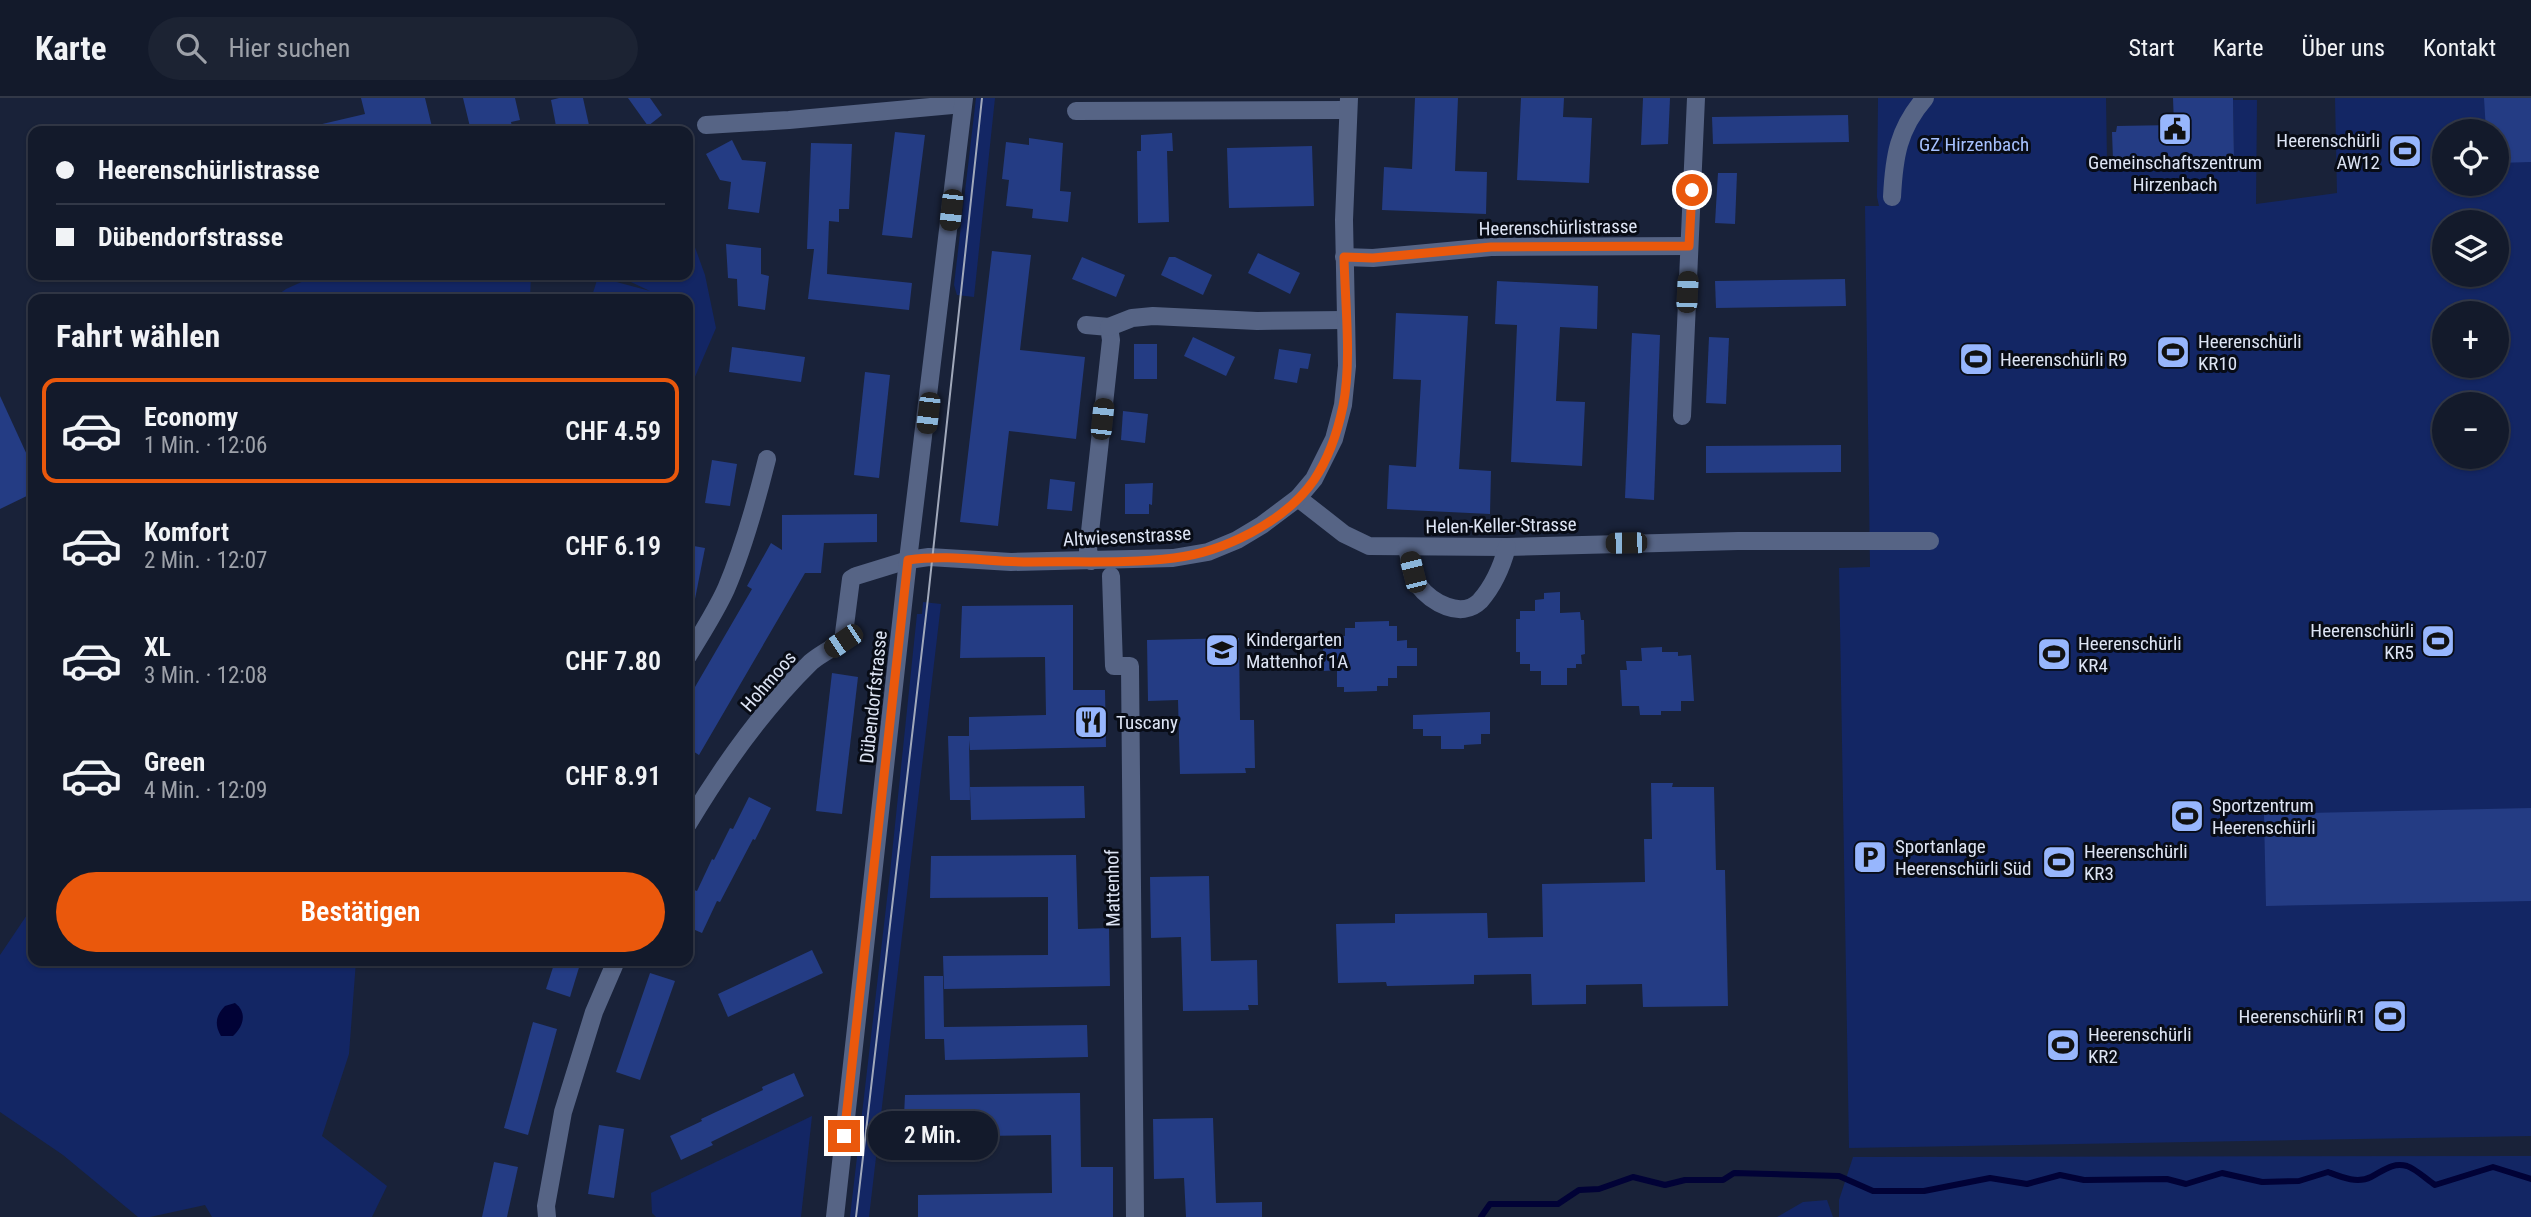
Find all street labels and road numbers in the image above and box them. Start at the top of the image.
street label: Heerenschürlistrasse [1478,215,1638,240]
street label: Helen-Keller-Strasse [1425,513,1577,538]
street label: Altwiesenstrasse [1062,522,1192,551]
street label: Dübendorfstrasse [855,629,892,765]
street label: Hohmoos [736,646,801,716]
street label: Mattenhof [1100,849,1125,927]

